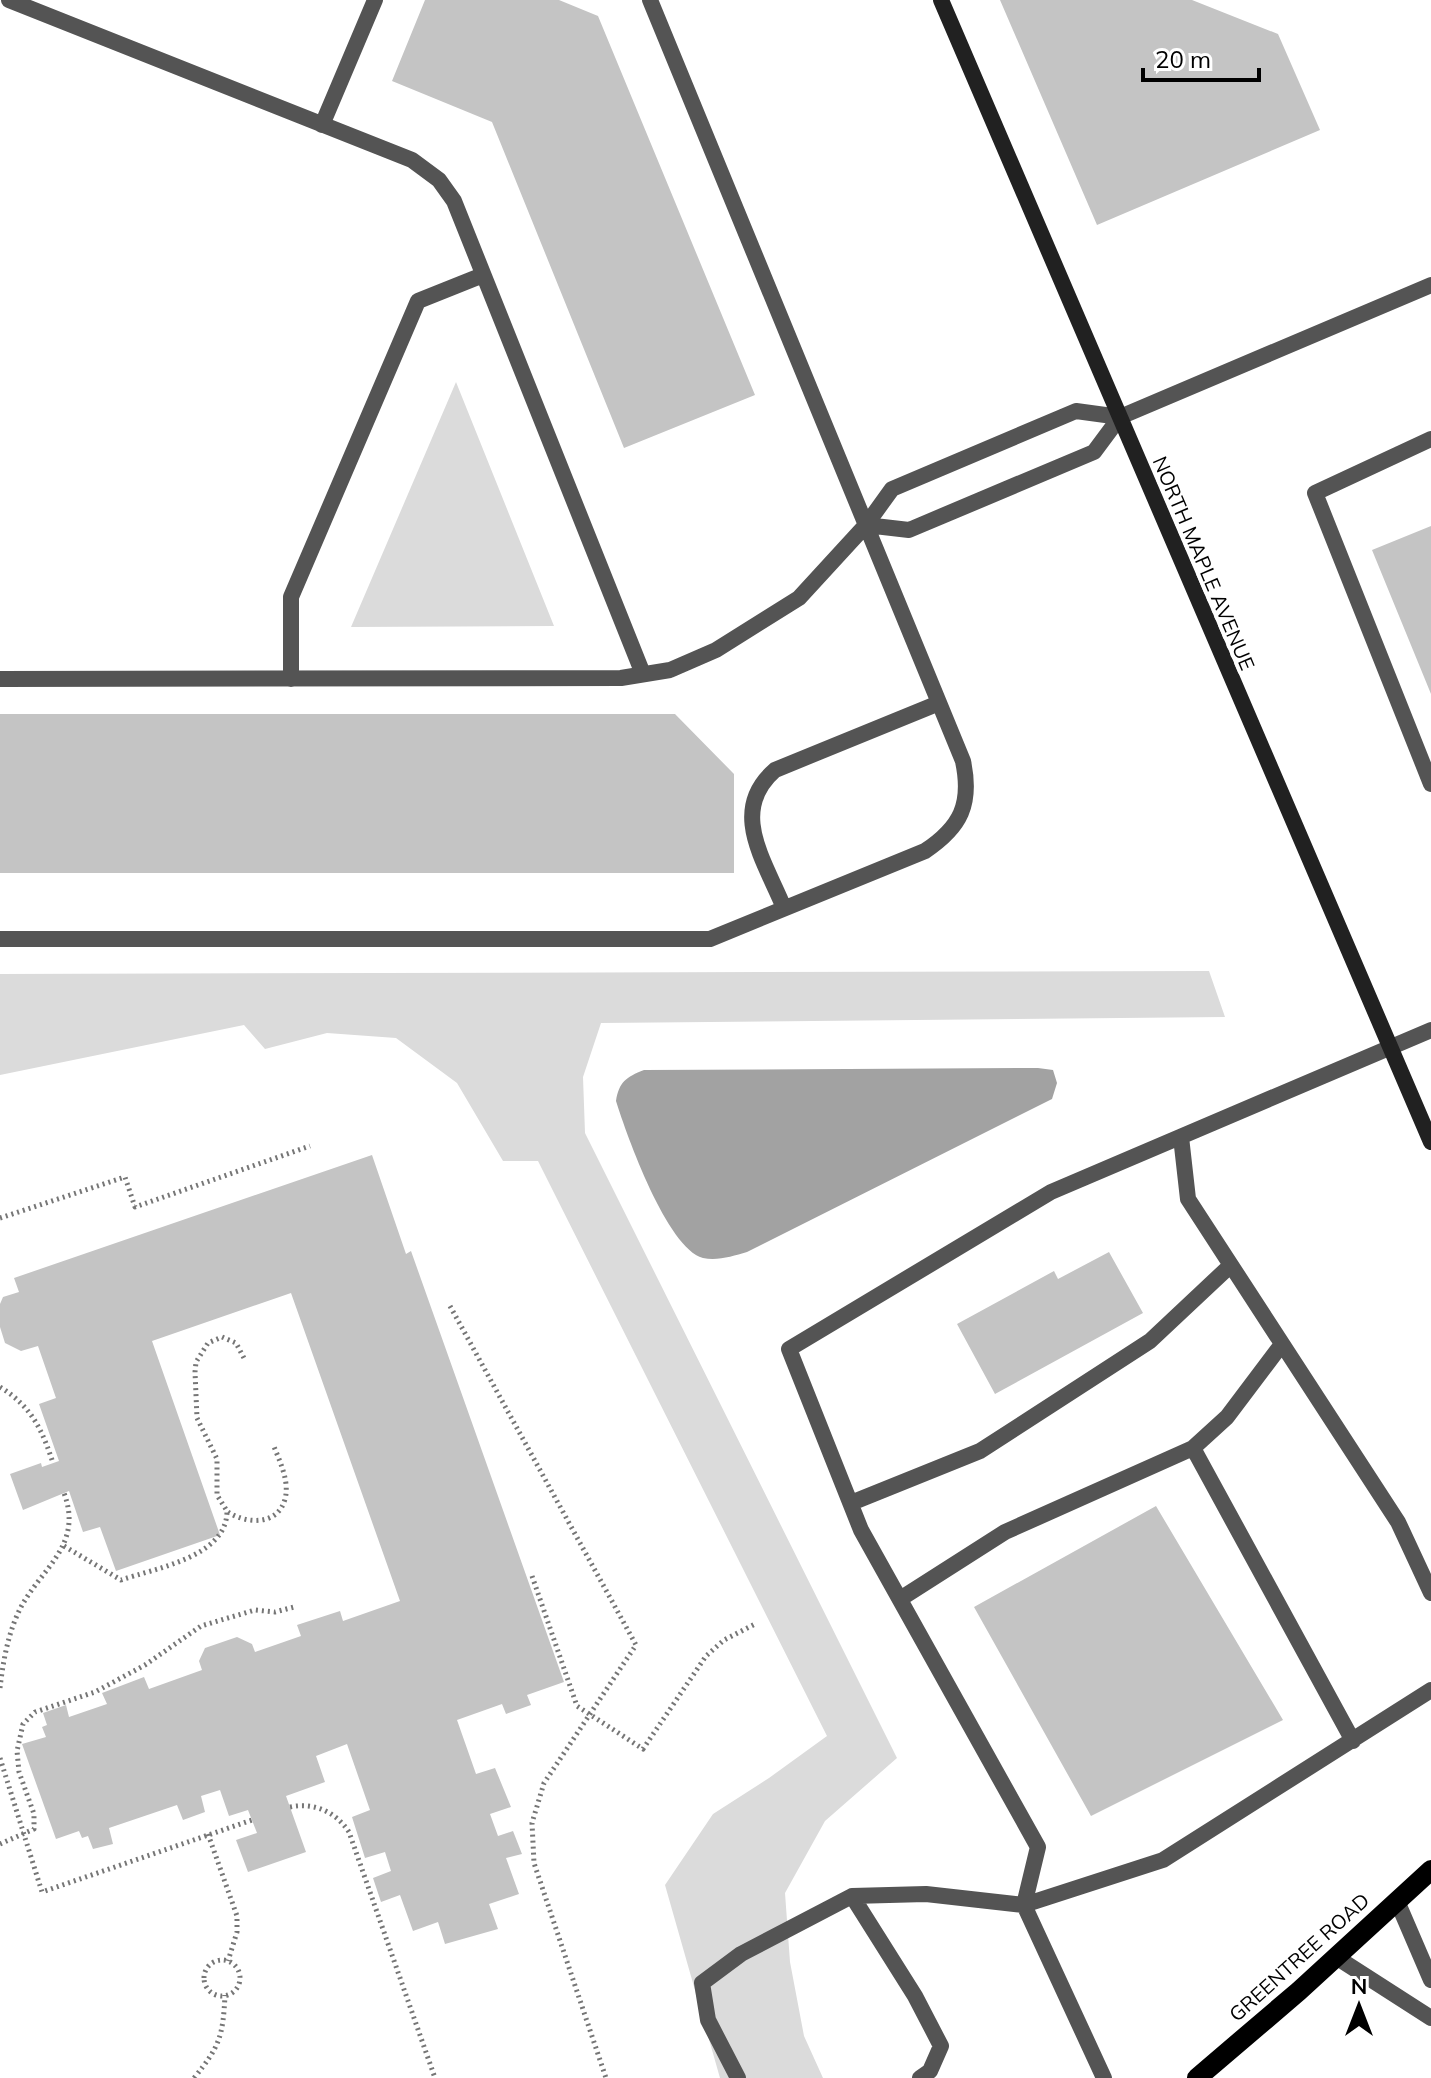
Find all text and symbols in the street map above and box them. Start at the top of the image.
scale bar [1143,32,1259,82]
text: 20 m [1155,44,1211,74]
street label: NORTH MAPLE AVENUE [1148,452,1260,674]
street label: GREENTREE ROAD [1224,1888,1374,2026]
north arrow [1319,1966,1399,2046]

